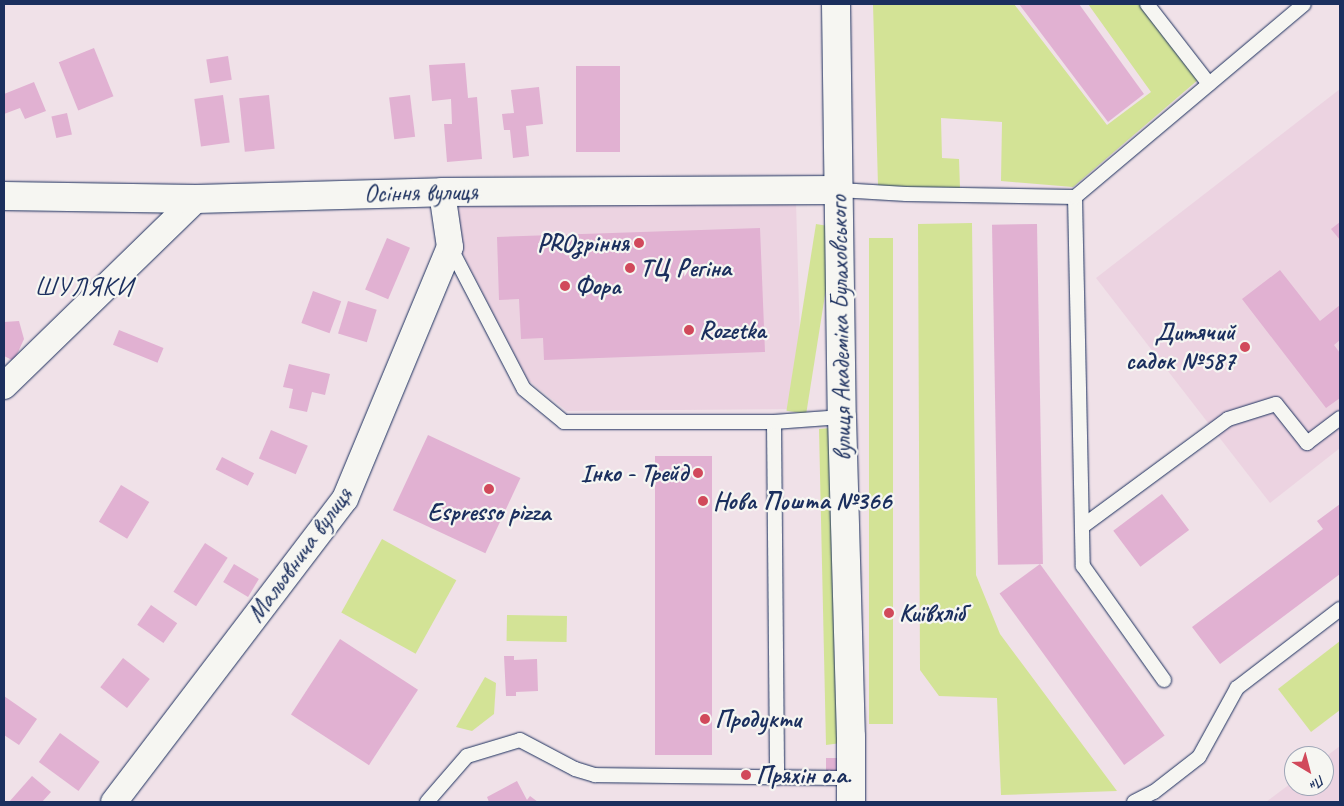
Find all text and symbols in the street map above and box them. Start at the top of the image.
street label: Осіння вулиця [364,177,478,209]
street label: вулиця Академіка Булаховського [824,195,858,461]
place label: PROзріння [537,228,629,258]
marker: PROзріння [633,237,645,249]
place label: ТЦ Регіна [640,253,729,283]
marker: ТЦ Регіна [624,262,636,274]
district label: ШУЛЯКИ [35,271,133,303]
place label: Фора [575,271,621,301]
marker: Фора [559,280,571,292]
place label: Rozetka [699,315,766,345]
place label: Дитячий садок №587 [1125,318,1235,377]
marker: Rozetka [683,324,695,336]
marker: Дитячий садок №587 [1239,341,1251,353]
place label: Інко - Трейд [580,458,688,488]
marker: Інко - Трейд [692,467,704,479]
street label: Мальовнича вулиця [241,481,359,629]
marker: Espresso pizza [483,483,495,495]
place label: Нова Пошта №366 [713,486,890,516]
marker: Нова Пошта №366 [697,495,709,507]
place label: Espresso pizza [428,497,550,527]
place label: Київхліб [899,598,966,628]
marker: Київхліб [883,607,895,619]
place label: Продукти [715,704,801,734]
marker: Продукти [699,713,711,725]
north arrow [1284,746,1334,796]
place label: Пряхін о.а. [756,760,851,790]
marker: Пряхін о.а. [740,769,752,781]
text: Пн [1307,771,1329,794]

